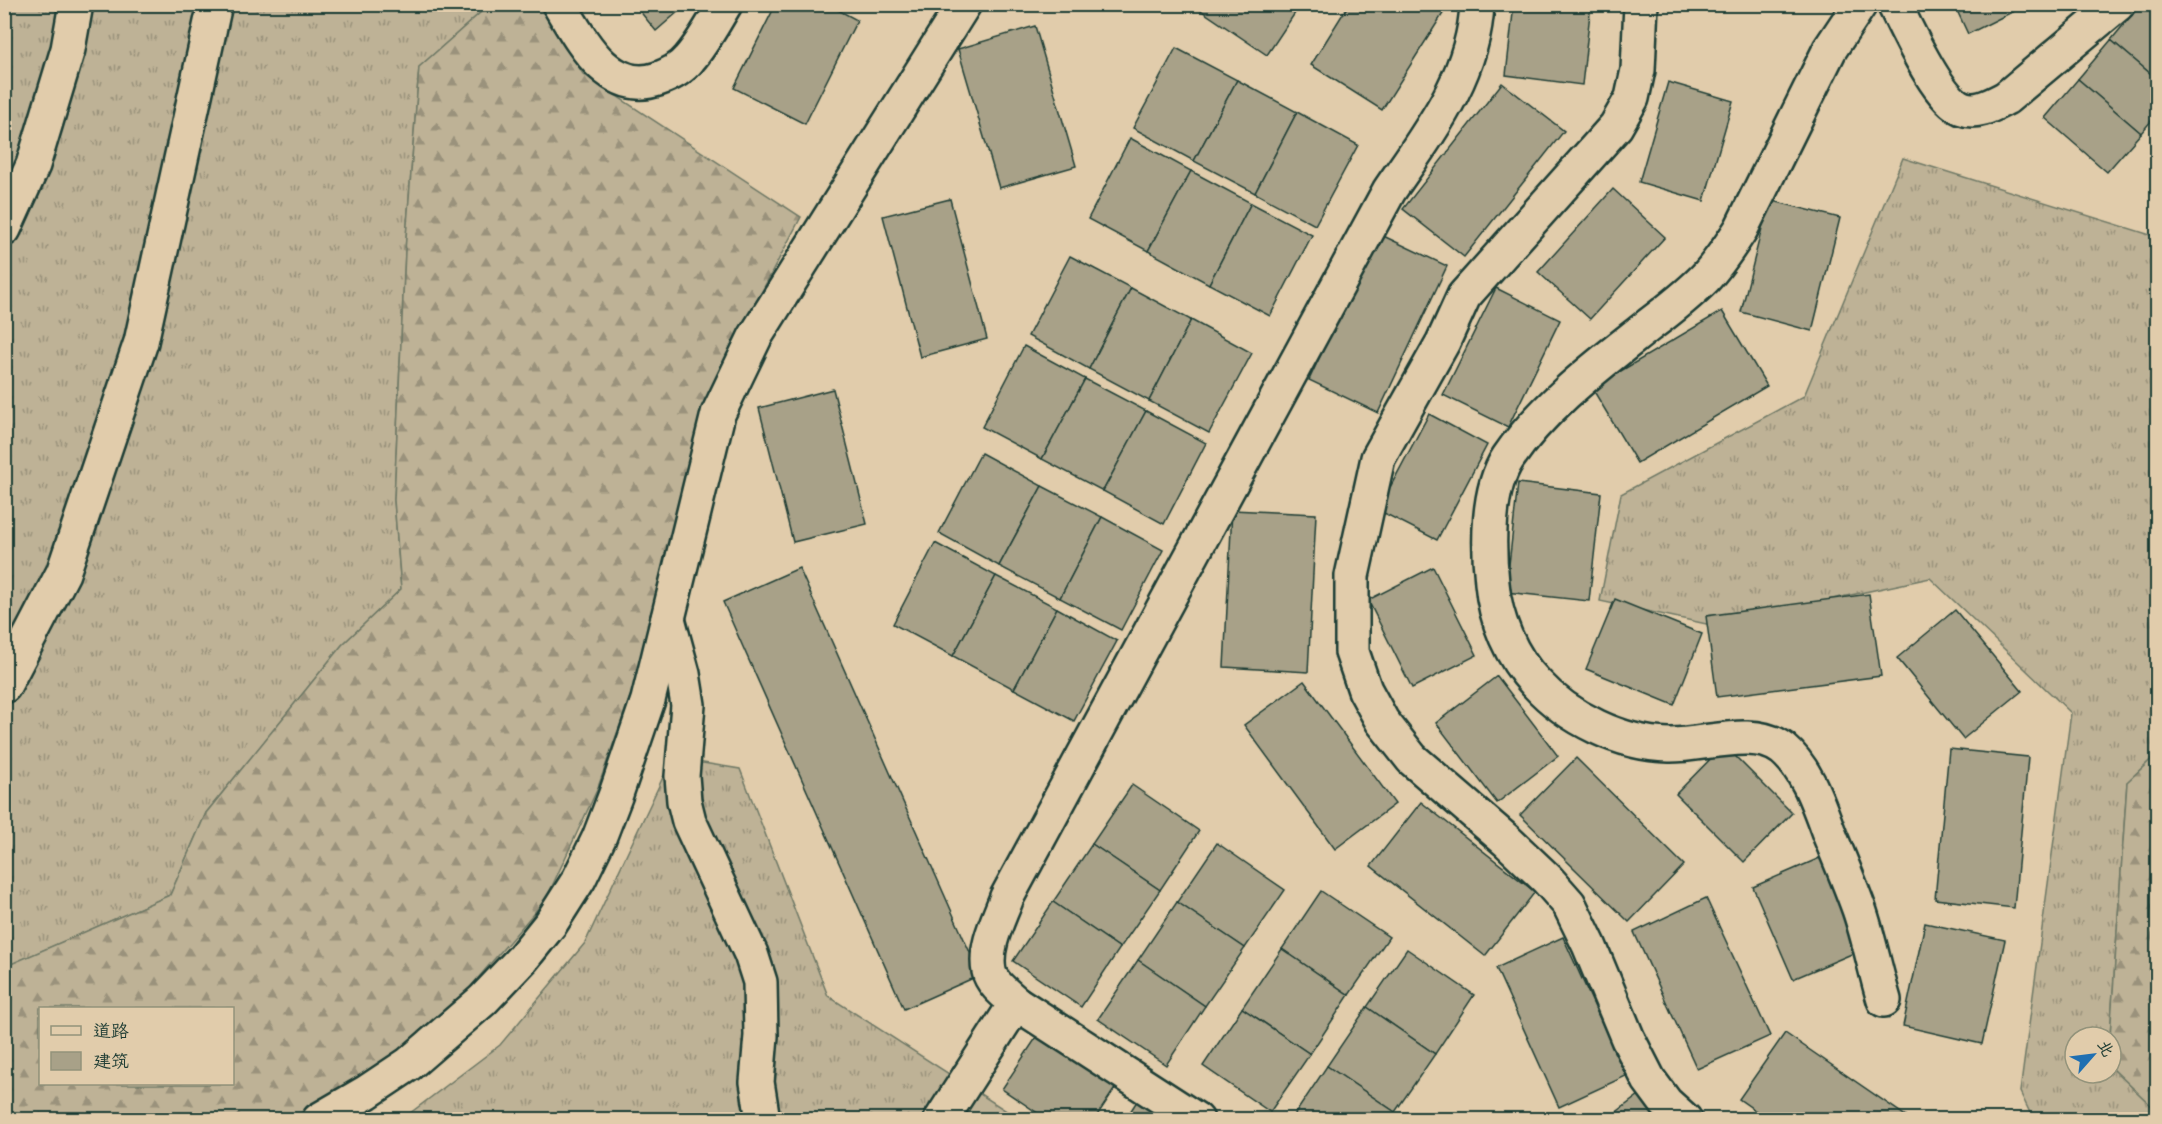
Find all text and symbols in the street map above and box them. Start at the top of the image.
legend [39,1007,234,1085]
text: 道路 [93,1020,129,1042]
north arrow [2063,1025,2123,1085]
text: 北 [2093,1037,2118,1060]
text: 建筑 [93,1050,129,1072]

